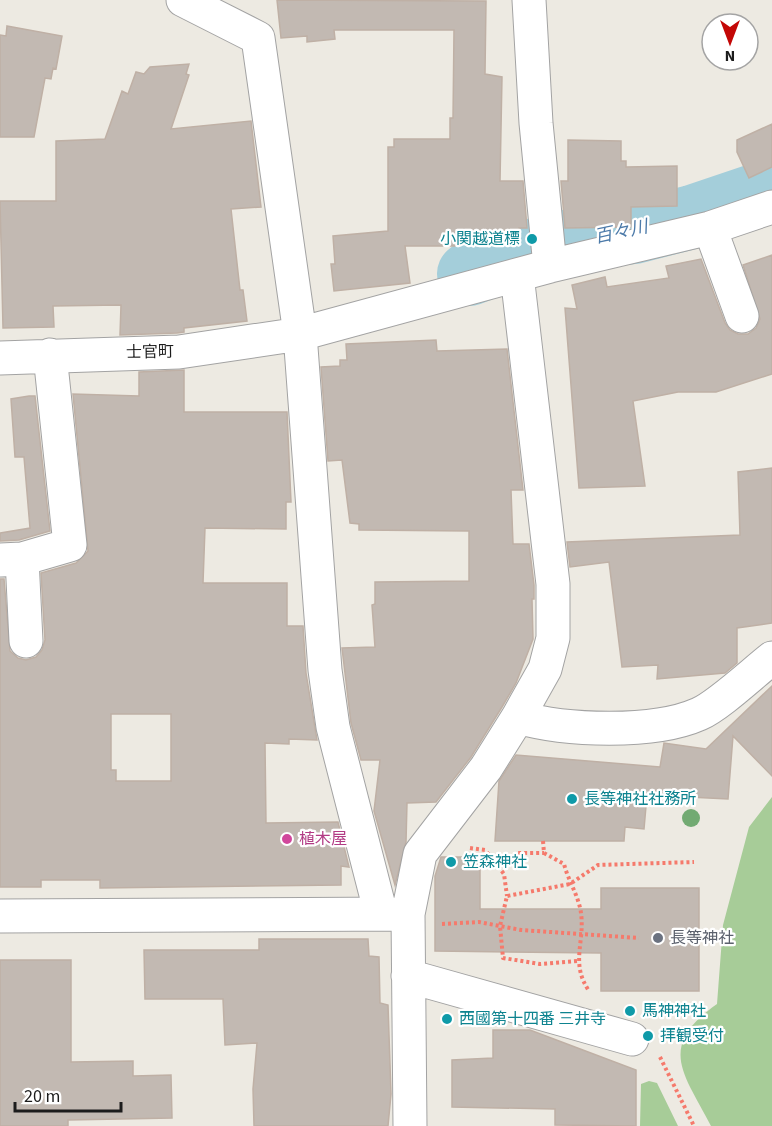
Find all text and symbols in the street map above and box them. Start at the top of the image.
north arrow [700,12,760,72]
text: N [725,45,735,67]
water label: 百々川 [592,214,652,250]
place label: 小関越道標 [440,228,520,250]
marker: 小関越道標 [525,232,539,246]
street label: 士官町 [126,341,174,363]
place label: 長等神社社務所 [584,788,696,810]
marker: 長等神社社務所 [565,792,579,806]
place label: 植木屋 [299,828,347,850]
marker: 植木屋 [280,832,294,846]
place label: 笠森神社 [463,851,527,873]
marker: 笠森神社 [444,855,458,869]
place label: 長等神社 [670,927,734,949]
marker: 長等神社 [651,931,665,945]
place label: 馬神神社 [642,1000,706,1022]
marker: 馬神神社 [623,1004,637,1018]
place label: 西國第十四番 三井寺 [459,1008,606,1030]
marker: 西國第十四番 三井寺 [440,1012,454,1026]
place label: 拝観受付 [660,1025,724,1047]
marker: 拝観受付 [641,1029,655,1043]
scale bar [15,1075,122,1113]
text: 20 m [24,1084,60,1109]

